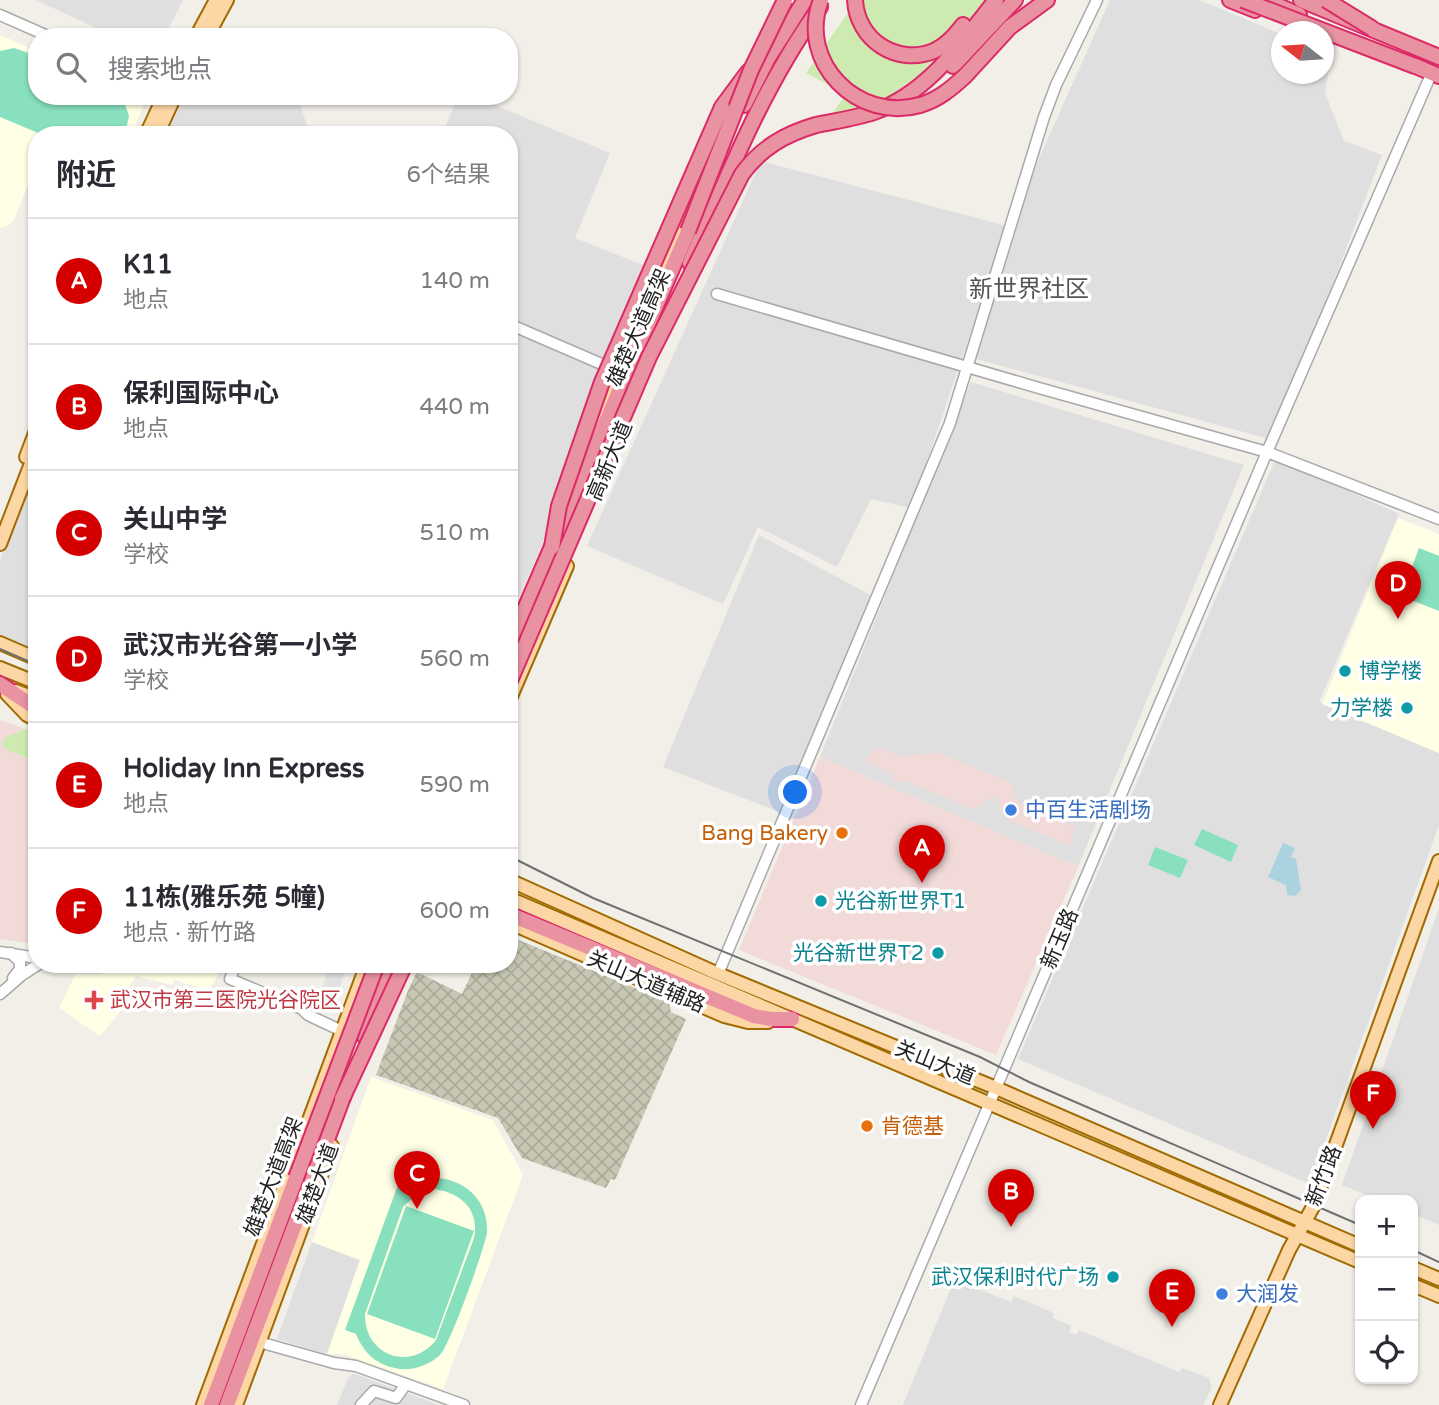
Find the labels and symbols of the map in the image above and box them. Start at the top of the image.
north arrow [1271,21,1334,84]
street label: 雄楚大道高架 [602,265,676,391]
district label: 新世界社区 [969,275,1089,304]
street label: 高新大道 [582,417,638,505]
pin: D [1375,561,1421,619]
place label: 博学楼 [1359,659,1422,684]
marker: 博学楼 [1337,663,1353,679]
place label: 力学楼 [1330,696,1393,721]
marker: 力学楼 [1399,700,1415,716]
your location [778,775,812,809]
place label: 中百生活剧场 [1025,798,1151,823]
marker: 中百生活剧场 [1003,802,1019,818]
place label: Bang Bakery [701,821,828,846]
marker: Bang Bakery [834,825,850,841]
pin: A [899,825,945,883]
place label: 光谷新世界T1 [835,889,966,914]
marker: 光谷新世界T1 [813,893,829,909]
street label: 新玉路 [1036,905,1084,973]
place label: 光谷新世界T2 [793,941,924,966]
marker: 光谷新世界T2 [930,945,946,961]
street label: 关山大道辅路 [583,946,709,1018]
place label: 武汉市第三医院光谷院区 [110,988,341,1013]
marker: 武汉市第三医院光谷院区 [84,990,104,1010]
street label: 关山大道 [891,1036,979,1090]
pin: F [1350,1071,1396,1129]
street label: 雄楚大道高架 [240,1114,308,1240]
place label: 肯德基 [881,1114,944,1139]
marker: 肯德基 [859,1118,875,1134]
street label: 雄楚大道 [292,1140,344,1228]
street label: 新竹路 [1301,1142,1347,1210]
pin: C [394,1151,440,1209]
pin: B [988,1169,1034,1227]
place label: 武汉保利时代广场 [931,1265,1099,1290]
marker: 武汉保利时代广场 [1105,1269,1121,1285]
pin: E [1149,1269,1195,1327]
place label: 大润发 [1236,1282,1299,1307]
marker: 大润发 [1214,1286,1230,1302]

